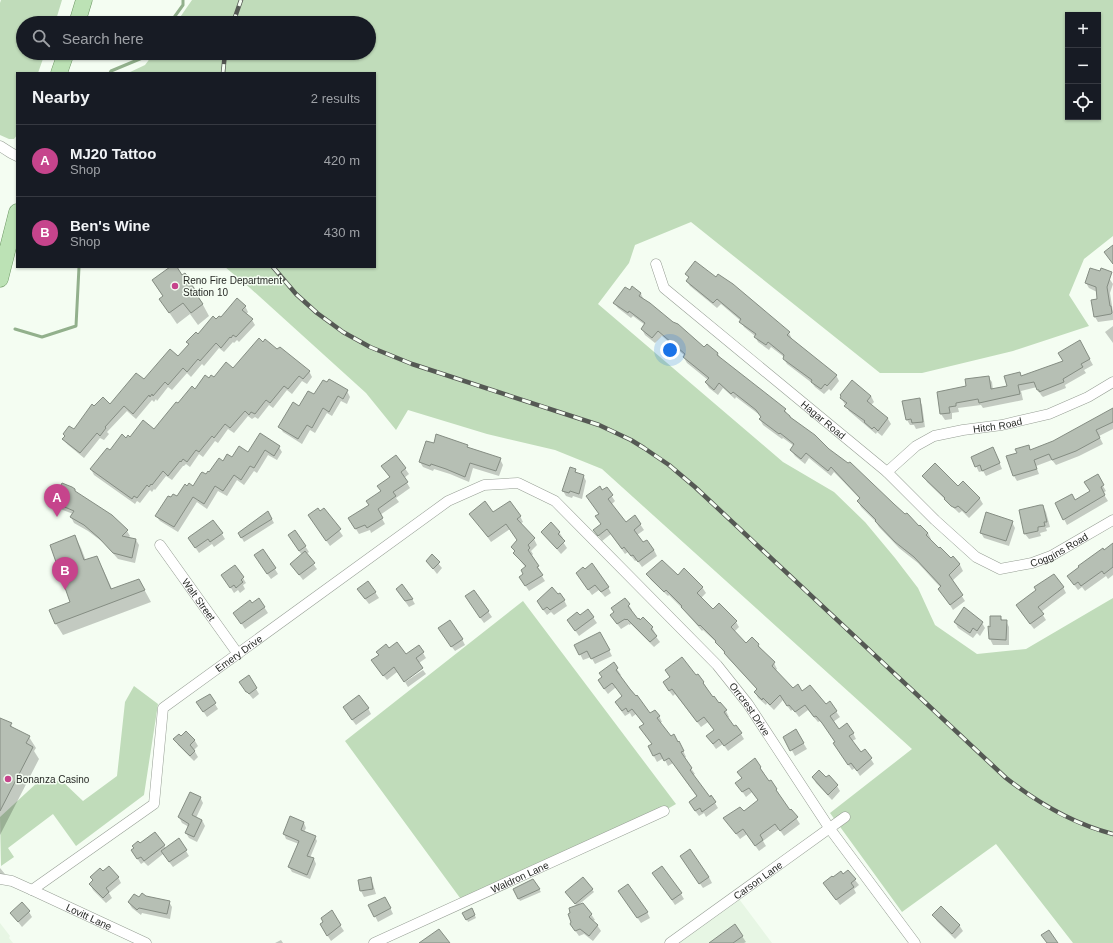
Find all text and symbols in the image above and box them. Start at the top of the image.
map controls [1065,12,1101,120]
button: + [1065,12,1101,48]
search box [16,16,376,60]
icon: search [30,27,52,49]
text: Search here [62,30,144,47]
button: − [1065,48,1101,84]
button: locate [1065,84,1101,120]
text: Nearby [32,88,90,107]
text: 2 results [311,91,360,106]
text: MJ20 Tattoo [70,145,156,162]
text: A [40,153,50,168]
text: 420 m [324,153,360,168]
text: Shop [70,162,100,177]
text: Ben's Wine [70,217,150,234]
text: B [40,225,50,240]
text: 430 m [324,225,360,240]
text: Shop [70,234,100,249]
place label: Reno Fire Department Station 10 [183,275,282,298]
marker: Reno Fire Department Station 10 [170,281,180,291]
your location [660,340,680,360]
street label: Hagar Road [799,398,848,441]
street label: Hitch Road [972,415,1023,434]
pin: A [44,484,70,517]
street label: Coggins Road [1029,530,1090,569]
pin: B [52,557,78,590]
street label: Walt Street [180,576,218,623]
street label: Emery Drive [213,632,264,674]
street label: Orrcrest Drive [728,680,773,738]
marker: Bonanza Casino [3,774,13,784]
place label: Bonanza Casino [16,774,90,785]
street label: Carson Lane [731,858,784,901]
street label: Waldron Lane [489,859,550,895]
street label: Lovitt Lane [65,901,114,932]

